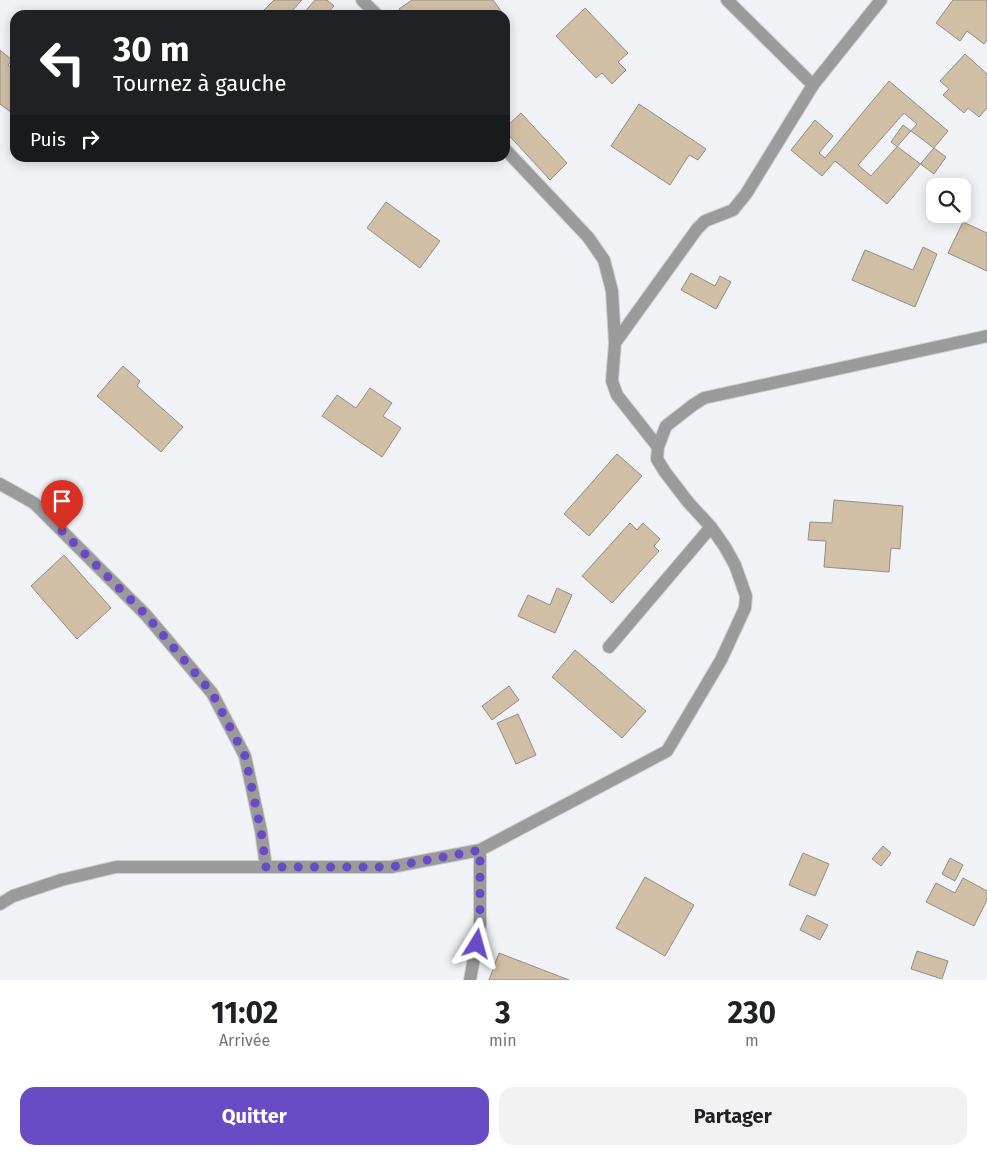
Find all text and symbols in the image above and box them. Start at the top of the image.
text: 30 m [113,28,190,70]
icon: left [30,30,95,95]
text: Tournez à gauche [113,70,286,97]
icon: right [76,125,104,153]
text: Puis [30,128,66,151]
map controls [926,178,971,223]
button: search [926,178,971,223]
pin [41,480,83,531]
icon: arrive [48,487,76,515]
position arrow [450,917,502,969]
text: 11:02 [211,995,278,1031]
text: 3 [495,995,511,1031]
text: 230 [728,995,776,1031]
text: Arrivée [219,1031,270,1050]
text: min [489,1031,517,1050]
text: m [745,1031,759,1050]
button: Quitter [20,1087,489,1145]
button: Partager [499,1087,967,1145]

